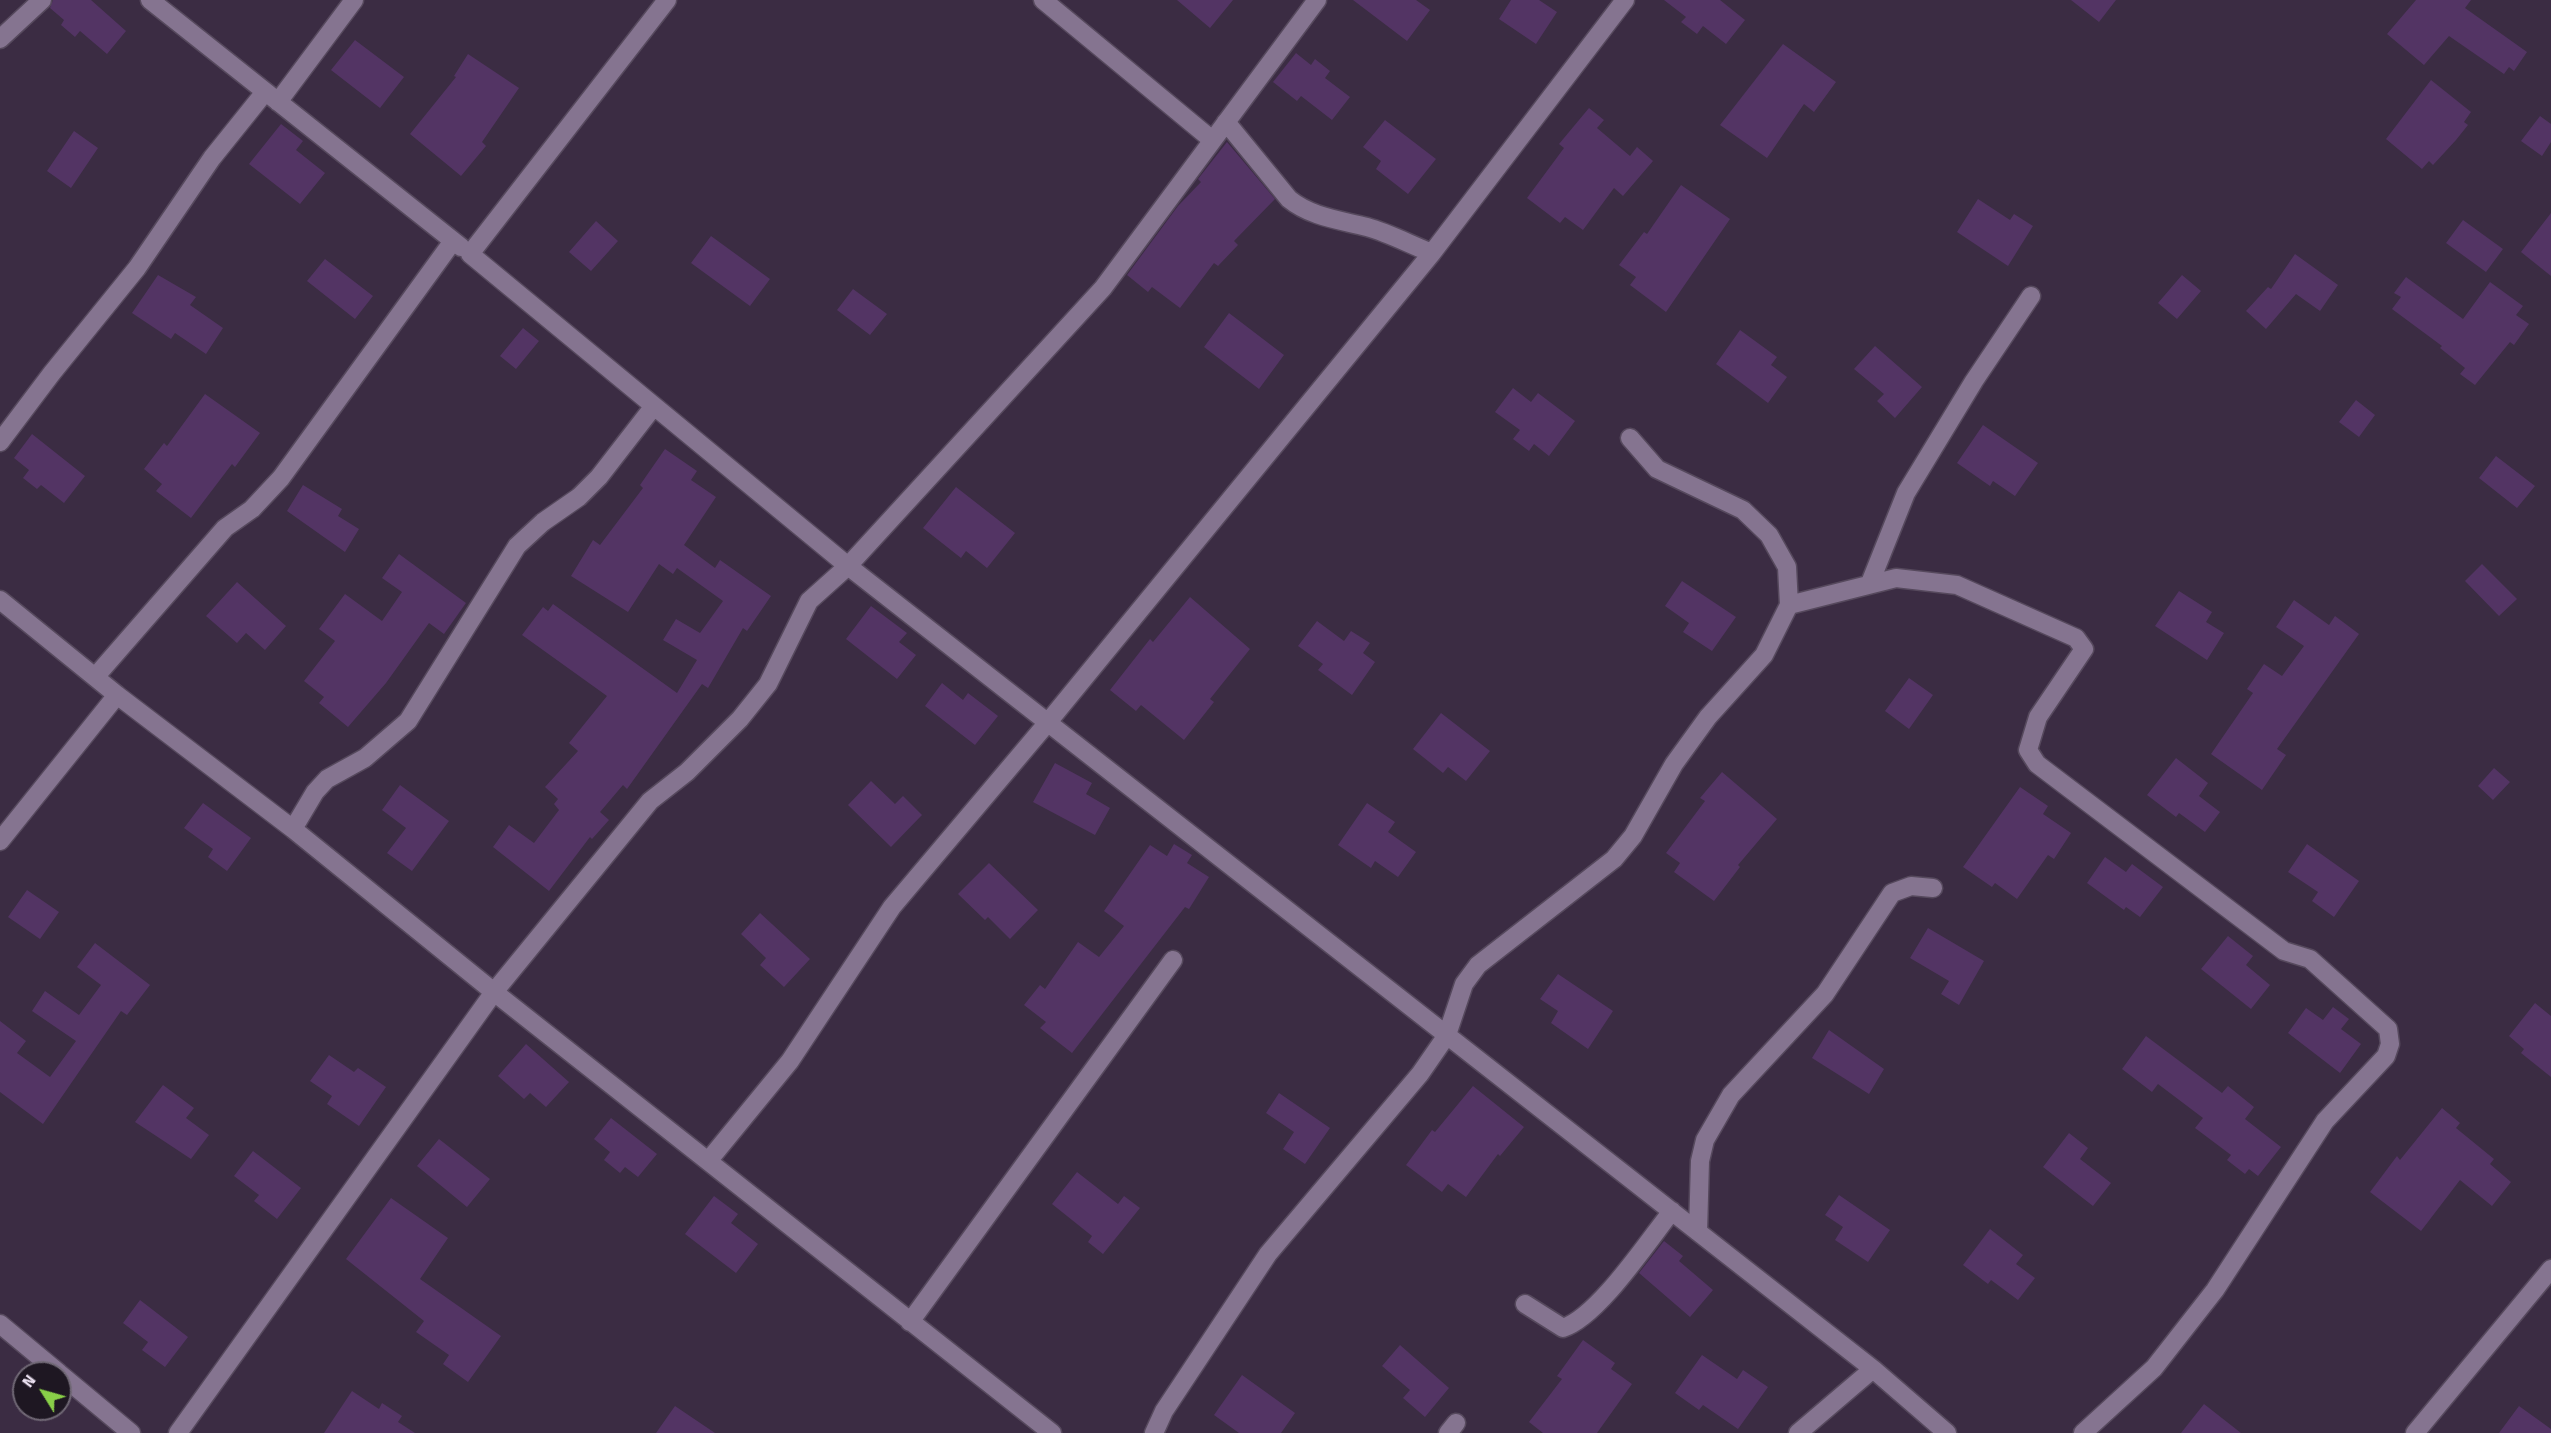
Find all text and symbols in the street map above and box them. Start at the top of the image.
north arrow [12,1361,72,1421]
text: N [18,1371,40,1391]

